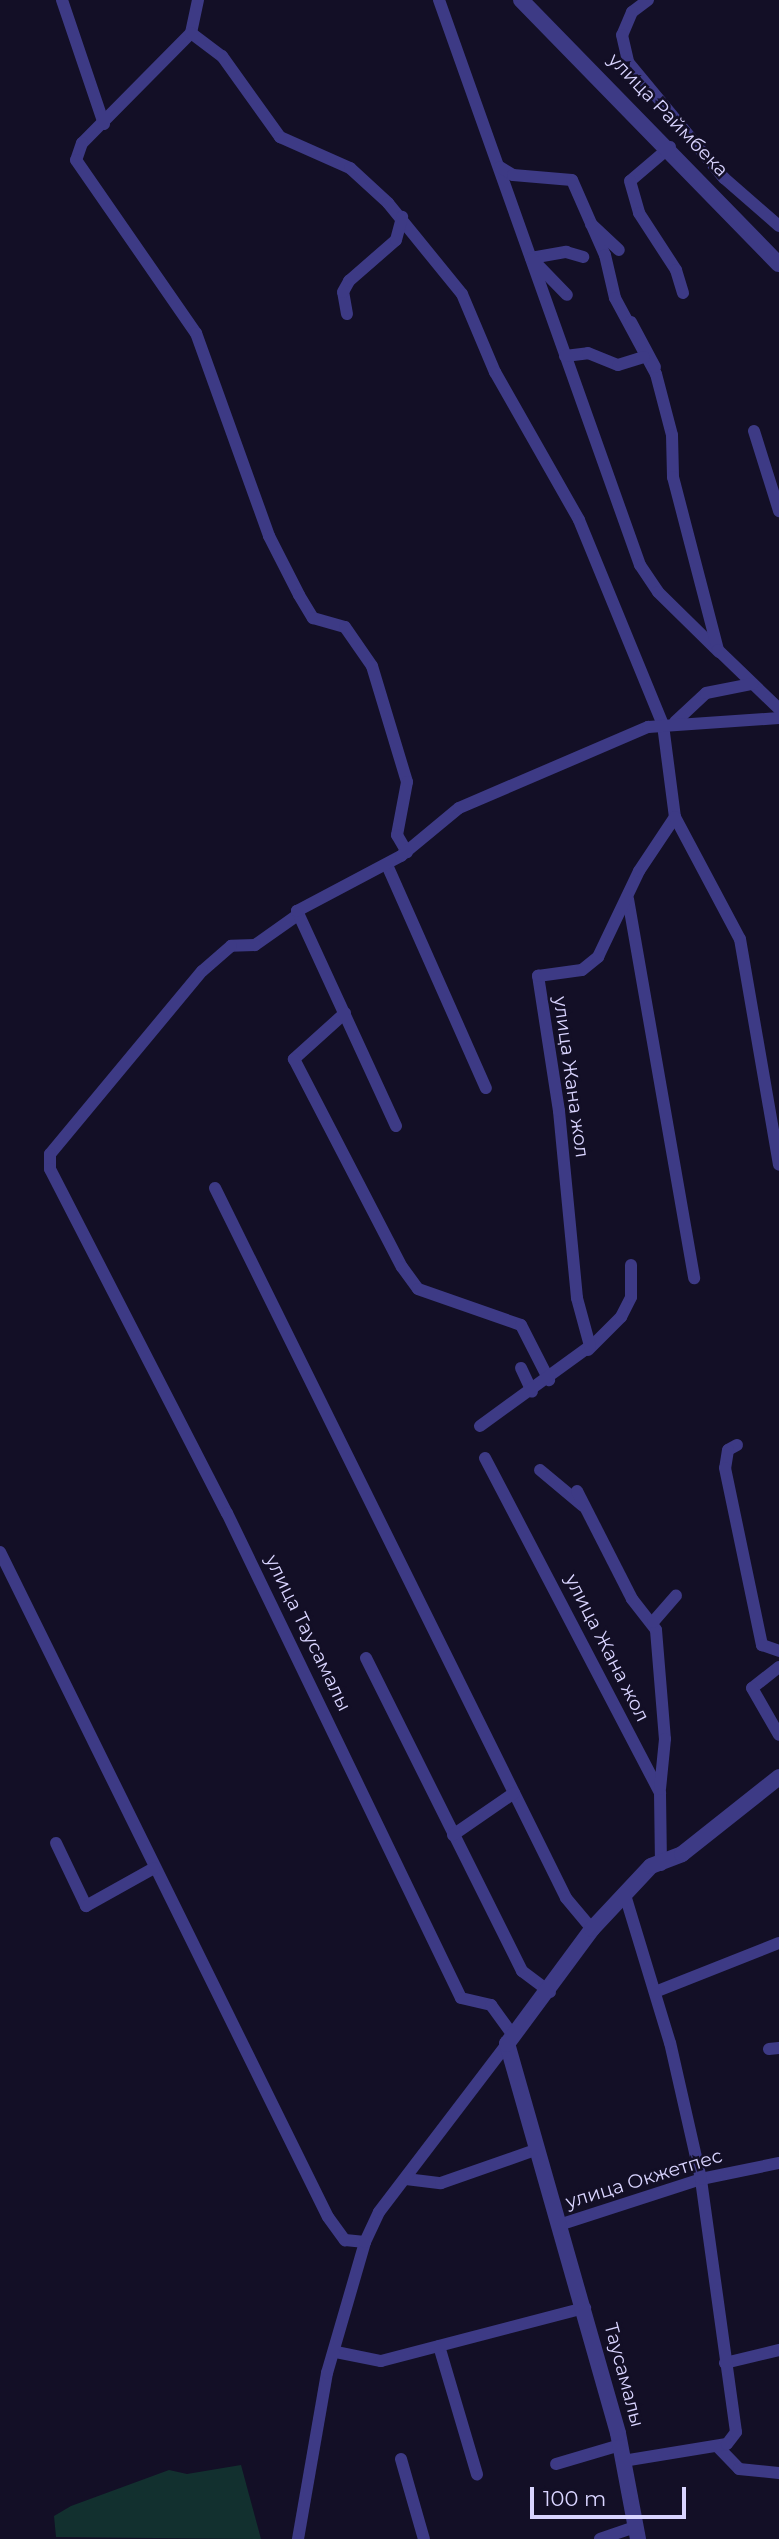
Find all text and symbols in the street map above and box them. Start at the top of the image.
street label: улица Раймбека [603,49,733,181]
street label: улица Жана жол [548,995,594,1159]
street label: улица Таусамалы [260,1551,356,1715]
street label: улица Жана жол [560,1570,654,1726]
street label: улица Окжетпес [563,2144,725,2214]
street label: Таусамалы [599,2320,649,2430]
scale bar [534,2472,690,2516]
text: 100 m [543,2486,606,2511]

